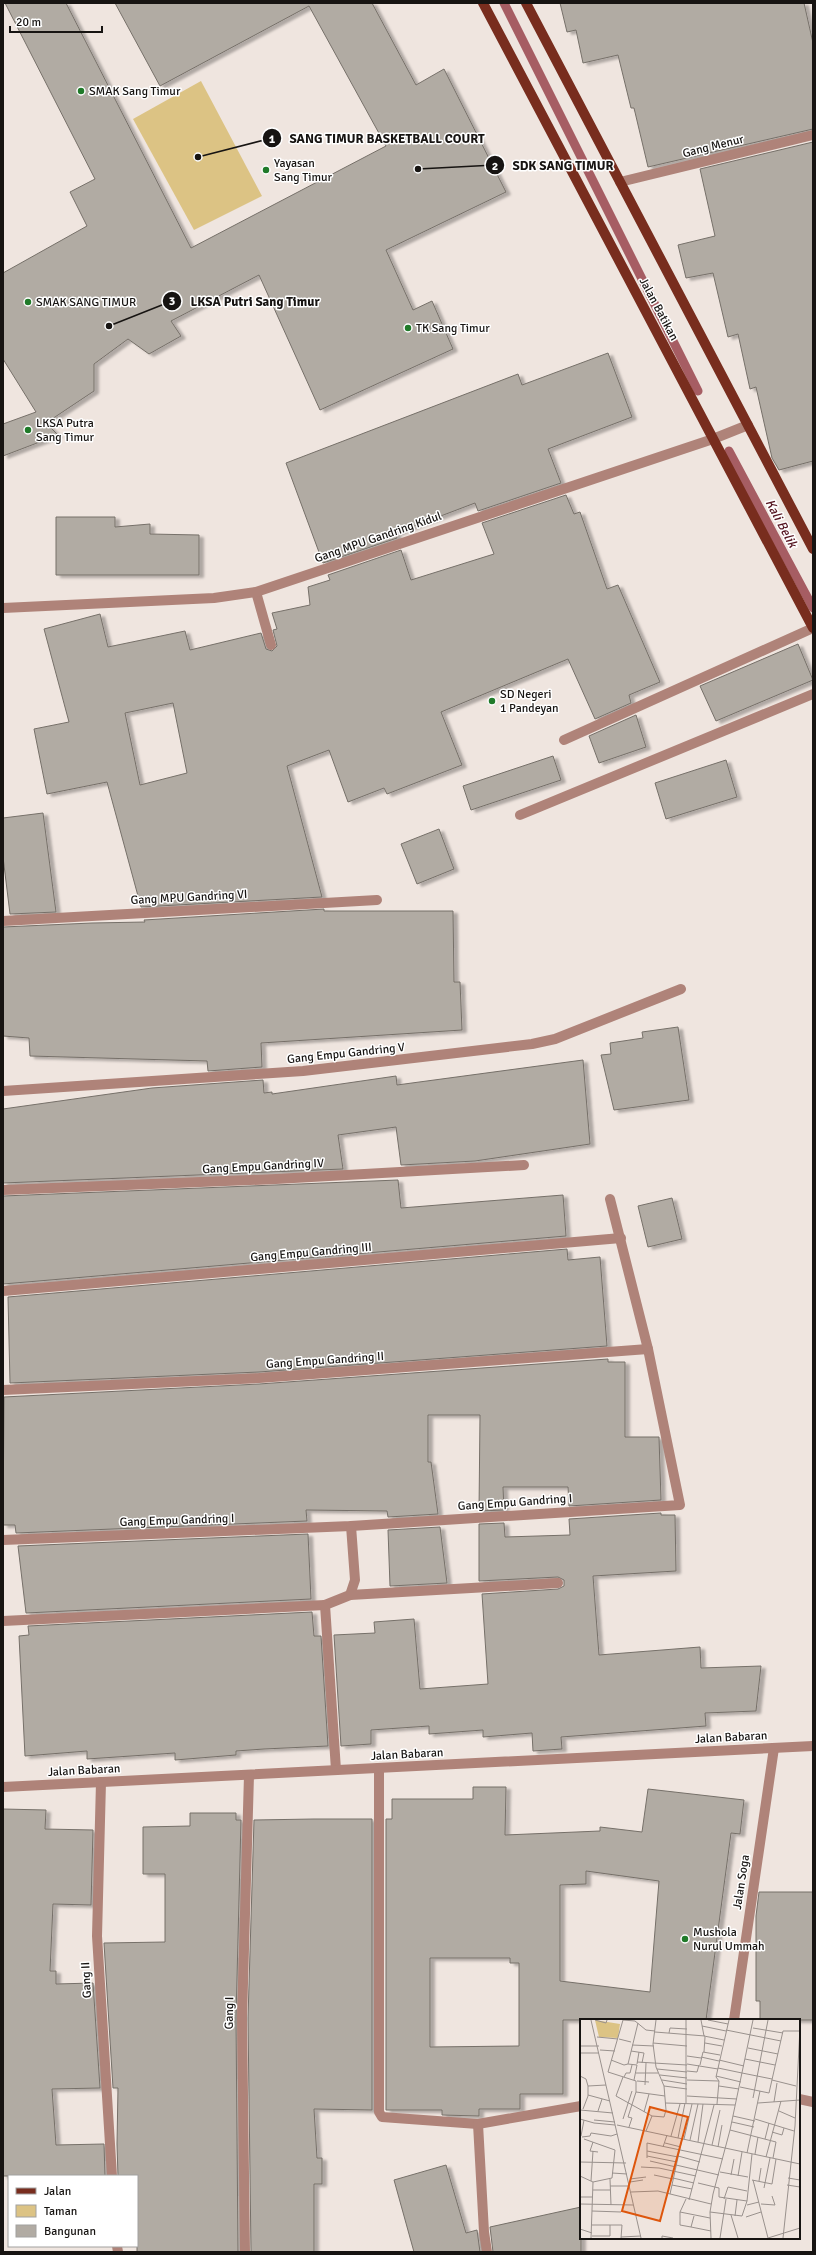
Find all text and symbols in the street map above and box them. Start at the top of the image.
scale bar [10,8,102,34]
text: 20 m [16,15,41,30]
place label: SMAK Sang Timur [89,84,181,99]
marker: SMAK Sang Timur [76,86,86,96]
callout: SANG TIMUR BASKETBALL COURT [262,126,493,151]
text: SANG TIMUR BASKETBALL COURT [289,131,485,147]
text: 1 [269,132,276,147]
street label: Gang Menur [681,132,746,161]
callout: SDK SANG TIMUR [485,153,622,178]
place label: Yayasan Sang Timur [274,156,333,185]
text: SDK SANG TIMUR [512,158,614,174]
text: 2 [492,159,498,174]
marker: Yayasan Sang Timur [261,165,271,175]
street label: Jalan Batikan [636,275,681,343]
callout: LKSA Putri Sang Timur [162,289,328,314]
text: 3 [169,294,175,309]
text: LKSA Putri Sang Timur [190,294,320,310]
place label: SMAK SANG TIMUR [36,295,136,310]
marker: SMAK SANG TIMUR [23,297,33,307]
place label: TK Sang Timur [416,321,490,336]
marker: TK Sang Timur [403,323,413,333]
place label: LKSA Putra Sang Timur [36,416,95,445]
marker: LKSA Putra Sang Timur [23,425,33,435]
water label: Kali Belik [762,496,801,552]
street label: Gang MPU Gandring Kidul [313,509,444,566]
place label: SD Negeri 1 Pandeyan [500,687,559,716]
marker: SD Negeri 1 Pandeyan [487,696,497,706]
street label: Gang MPU Gandring VI [130,887,248,908]
street label: Gang Empu Gandring V [286,1040,406,1067]
street label: Gang Empu Gandring IV [202,1156,324,1177]
street label: Gang Empu Gandring III [250,1240,372,1265]
street label: Gang Empu Gandring II [265,1349,385,1372]
street label: Gang Empu Gandring I [457,1491,573,1514]
street label: Gang Empu Gandring I [119,1511,235,1530]
street label: Jalan Babaran [694,1728,768,1747]
street label: Jalan Babaran [370,1745,444,1764]
street label: Jalan Babaran [47,1761,121,1780]
street label: Jalan Soga [730,1854,753,1911]
place label: Mushola Nurul Ummah [693,1925,765,1954]
marker: Mushola Nurul Ummah [680,1934,690,1944]
street label: Gang II [78,1961,95,1999]
street label: Gang I [222,1996,237,2030]
inset map [580,2019,800,2239]
legend [8,2175,138,2247]
text: Jalan [44,2184,71,2199]
text: Taman [44,2204,77,2219]
text: Bangunan [44,2224,96,2239]

